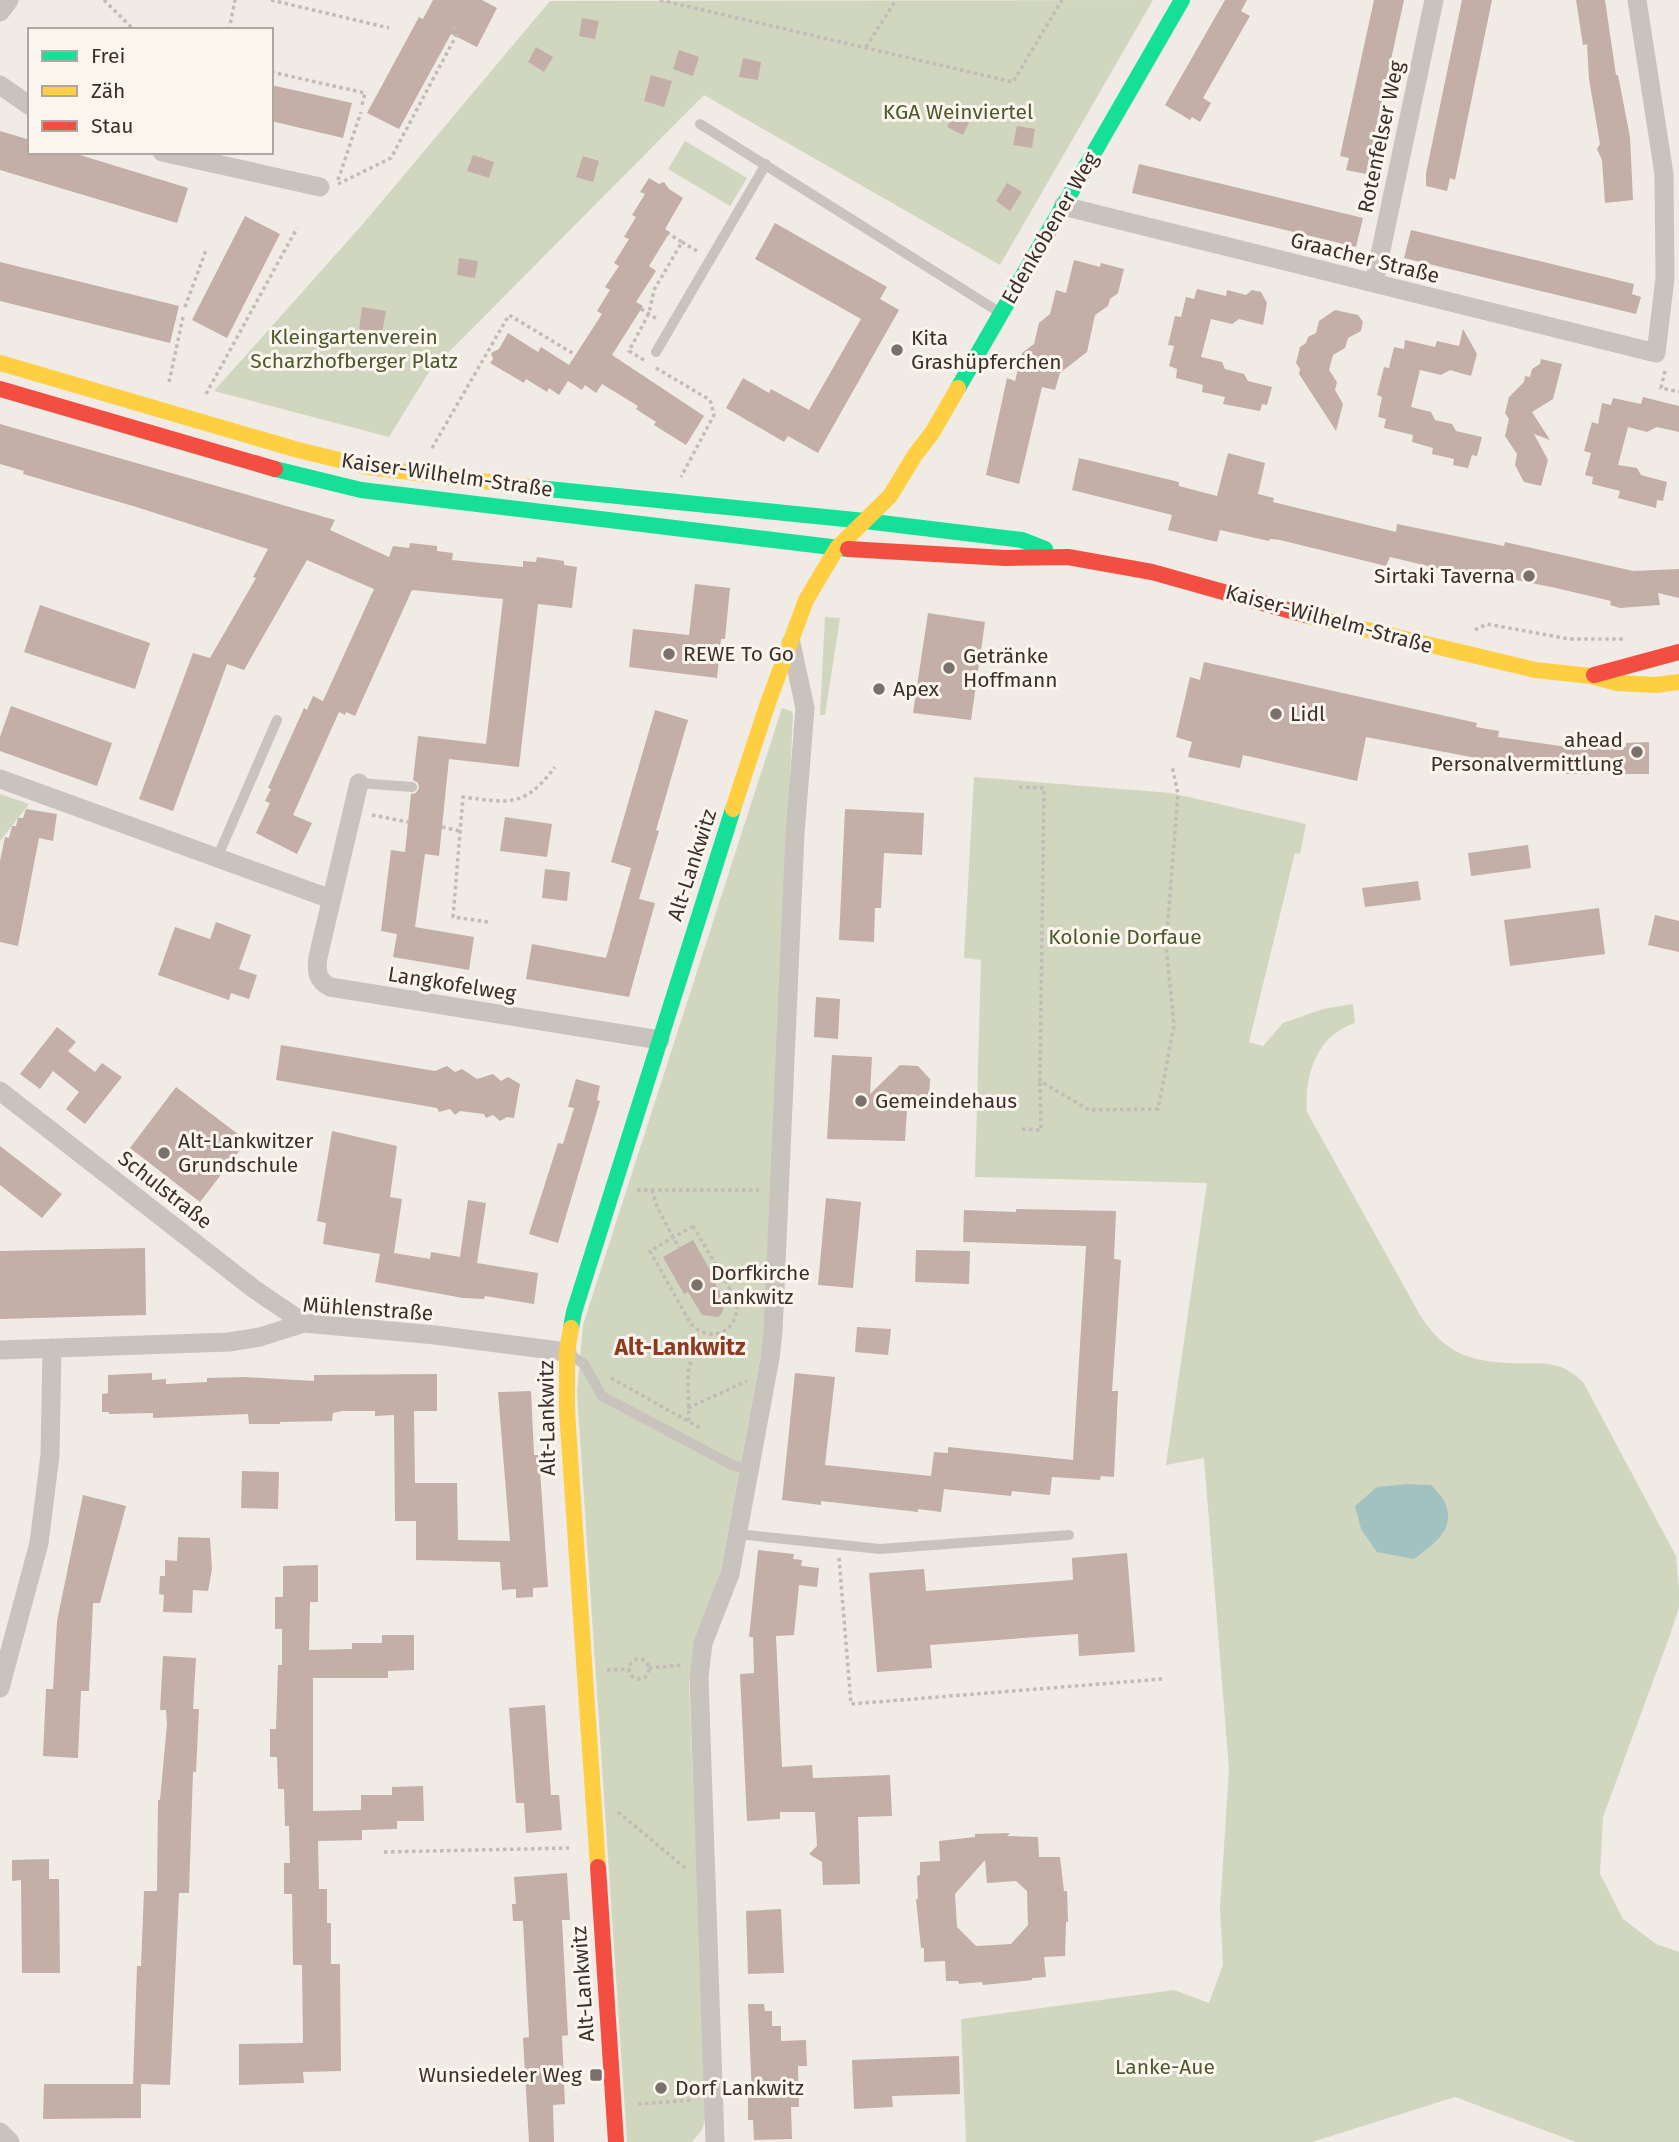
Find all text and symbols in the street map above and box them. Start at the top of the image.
legend [28,28,273,154]
text: Frei [91,43,125,69]
street label: Rotenfelser Weg [1352,59,1410,215]
text: Zäh [91,78,125,104]
park label: KGA Weinviertel [883,99,1033,125]
text: Stau [91,113,134,139]
street label: Edenkobener Weg [996,147,1104,308]
street label: Graacher Straße [1288,227,1442,289]
park label: Kleingartenverein Scharzhofberger Platz [250,324,458,374]
place label: Kita Grashüpferchen [911,325,1062,375]
marker: Kita Grashüpferchen [889,342,905,358]
street label: Kaiser-Wilhelm-Straße [340,447,554,503]
place label: Sirtaki Taverna [1374,563,1515,589]
marker: Sirtaki Taverna [1521,568,1537,584]
street label: Kaiser-Wilhelm-Straße [1223,579,1435,659]
place label: REWE To Go [683,641,794,667]
place label: Getränke Hoffmann [963,643,1058,693]
marker: REWE To Go [661,646,677,662]
marker: Getränke Hoffmann [941,660,957,676]
place label: Apex [893,676,940,702]
marker: Apex [871,681,887,697]
place label: Lidl [1290,701,1325,727]
marker: Lidl [1268,706,1284,722]
place label: ahead Personalvermittlung [1430,727,1623,777]
marker: ahead Personalvermittlung [1629,744,1645,760]
street label: Alt-Lankwitz [662,806,722,924]
park label: Kolonie Dorfaue [1048,924,1202,950]
street label: Langkofelweg [386,961,518,1007]
place label: Gemeindehaus [875,1088,1017,1114]
marker: Gemeindehaus [853,1093,869,1109]
place label: Alt-Lankwitzer Grundschule [178,1128,313,1178]
street label: Schulstraße [113,1145,217,1235]
marker: Alt-Lankwitzer Grundschule [156,1145,172,1161]
place label: Dorfkirche Lankwitz [711,1260,810,1310]
marker: Dorfkirche Lankwitz [689,1277,705,1293]
street label: Mühlenstraße [302,1291,434,1327]
district label: Alt-Lankwitz [613,1333,746,1361]
street label: Alt-Lankwitz [533,1360,561,1476]
street label: Alt-Lankwitz [566,1925,600,2043]
park label: Lanke-Aue [1115,2054,1215,2080]
place label: Wunsiedeler Weg [418,2062,582,2088]
marker: Wunsiedeler Weg [588,2067,604,2083]
place label: Dorf Lankwitz [675,2075,804,2101]
marker: Dorf Lankwitz [653,2080,669,2096]

